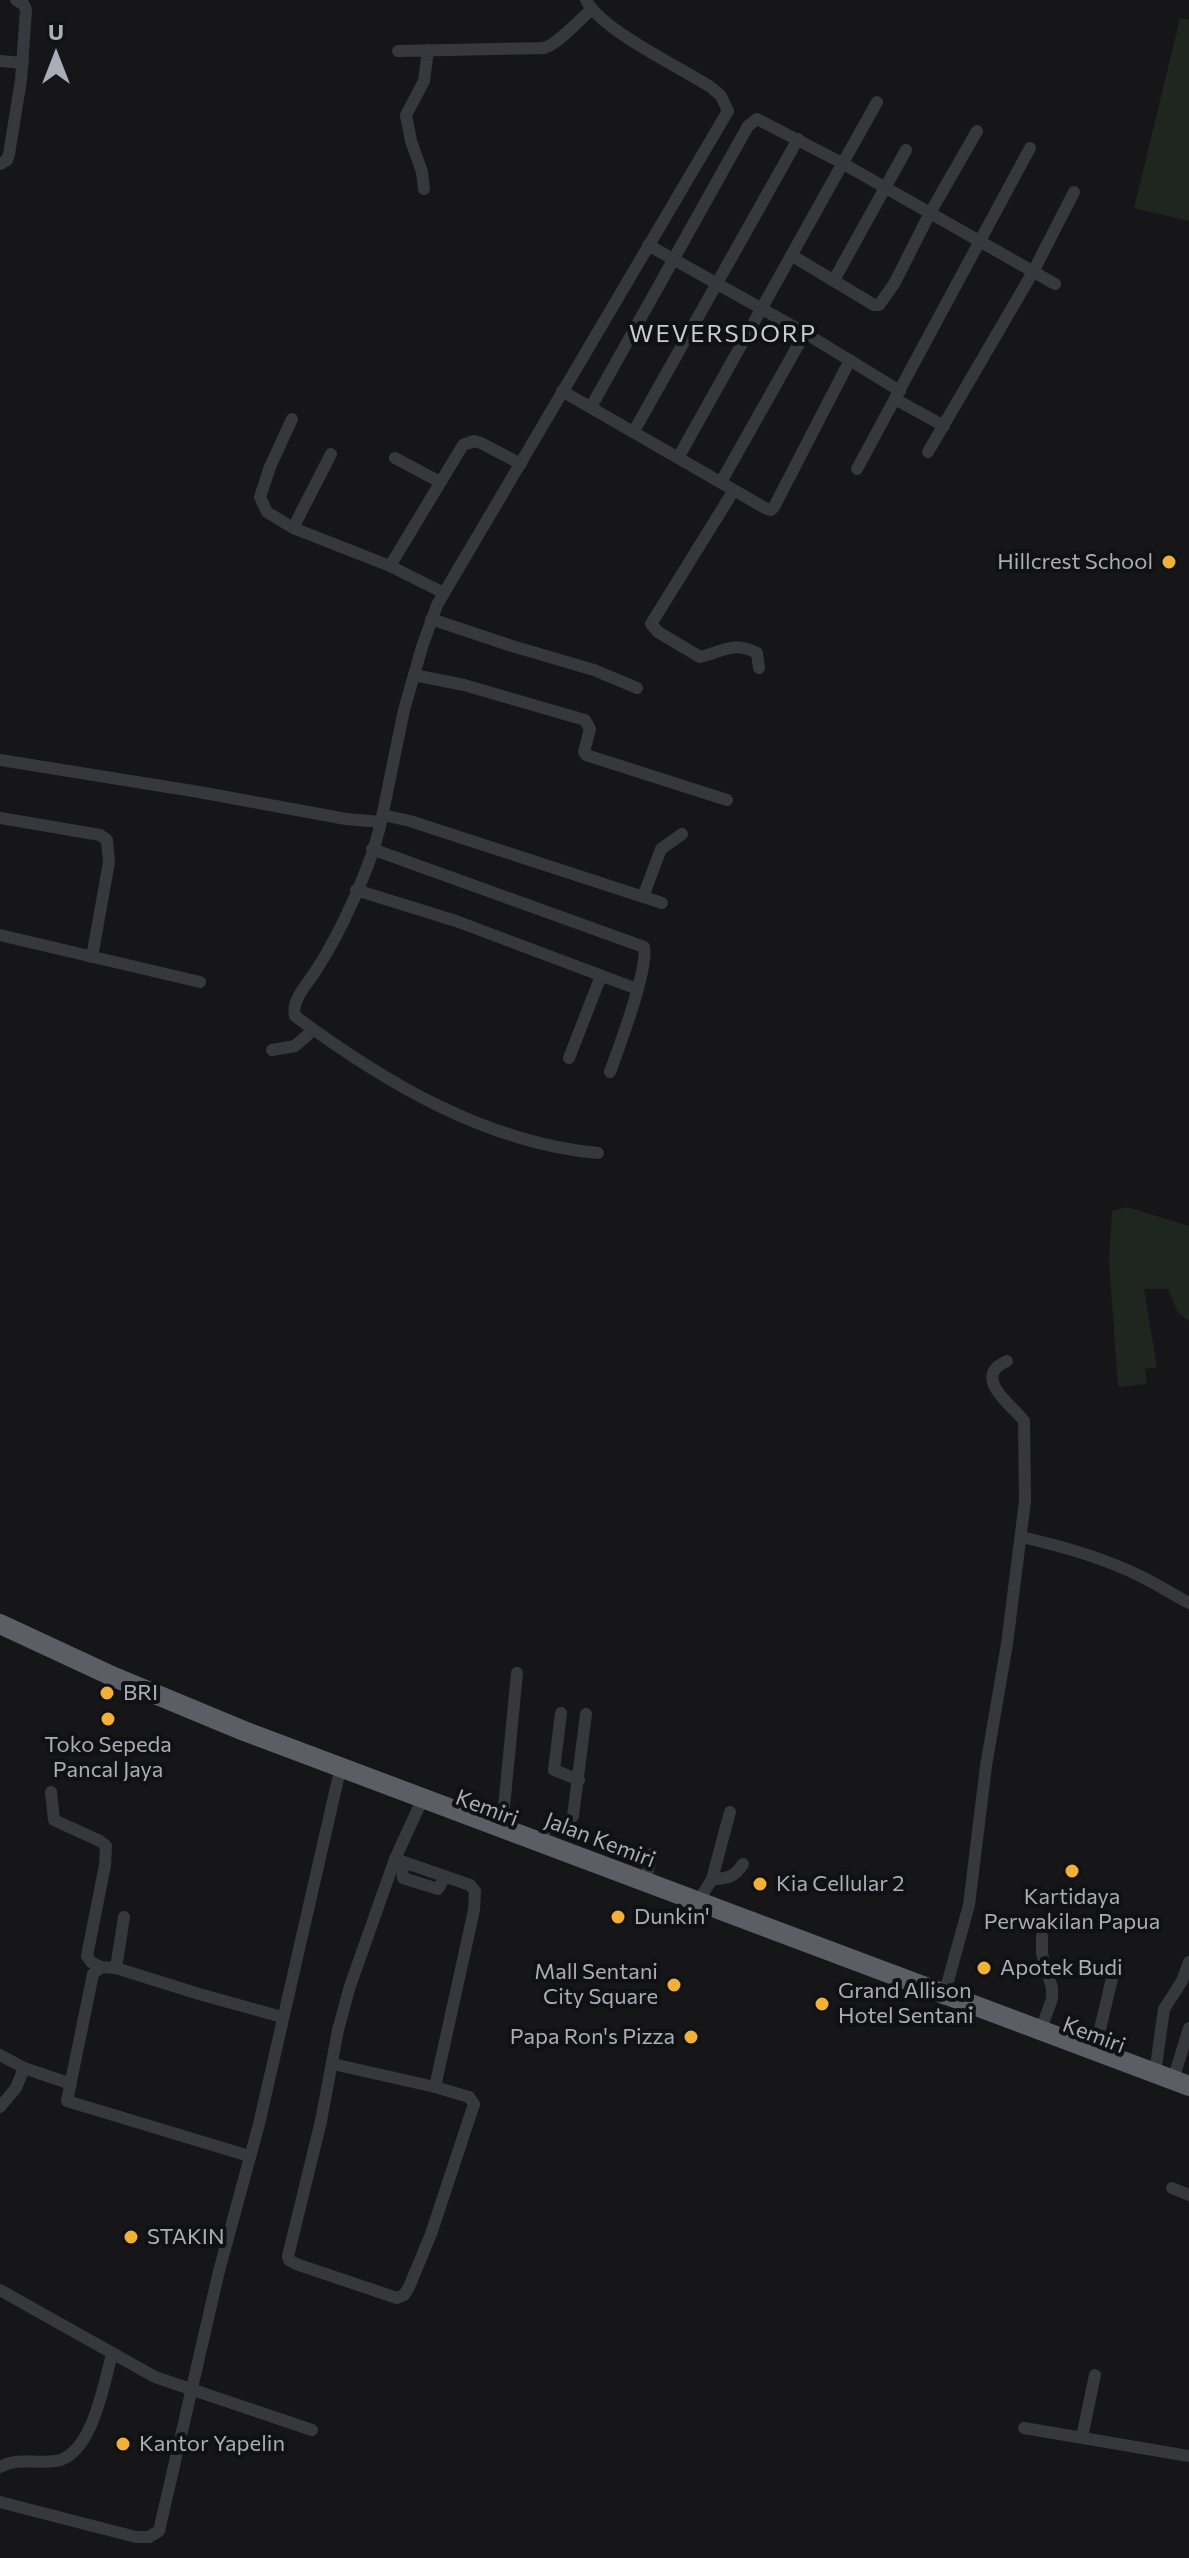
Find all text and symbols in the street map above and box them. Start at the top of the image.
north arrow [16,16,96,96]
text: U [48,18,64,45]
district label: WEVERSDORP [629,320,817,348]
place label: Hillcrest School [997,549,1153,575]
marker: Hillcrest School [1160,553,1178,571]
place label: BRI [123,1680,158,1706]
marker: BRI [98,1684,116,1702]
marker: Toko Sepeda Pancal Jaya [99,1710,117,1728]
place label: Toko Sepeda Pancal Jaya [44,1732,172,1784]
street label: Kemiri [452,1784,522,1832]
street label: Jalan Kemiri [541,1807,659,1873]
marker: Kartidaya Perwakilan Papua [1063,1862,1081,1880]
place label: Kia Cellular 2 [776,1871,905,1897]
marker: Kia Cellular 2 [751,1875,769,1893]
place label: Kartidaya Perwakilan Papua [984,1884,1160,1936]
place label: Dunkin' [634,1904,710,1930]
marker: Dunkin' [609,1908,627,1926]
place label: Apotek Budi [1000,1955,1123,1981]
place label: Mall Sentani City Square [534,1959,658,2010]
marker: Apotek Budi [975,1959,993,1977]
marker: Mall Sentani City Square [665,1976,683,1994]
place label: Grand Allison Hotel Sentani [838,1978,974,2030]
marker: Grand Allison Hotel Sentani [813,1995,831,2013]
street label: Kemiri [1059,2011,1129,2059]
place label: Papa Ron's Pizza [510,2024,675,2050]
marker: Papa Ron's Pizza [682,2028,700,2046]
place label: STAKIN [147,2224,224,2250]
marker: STAKIN [122,2228,140,2246]
place label: Kantor Yapelin [139,2431,285,2457]
marker: Kantor Yapelin [114,2435,132,2453]

